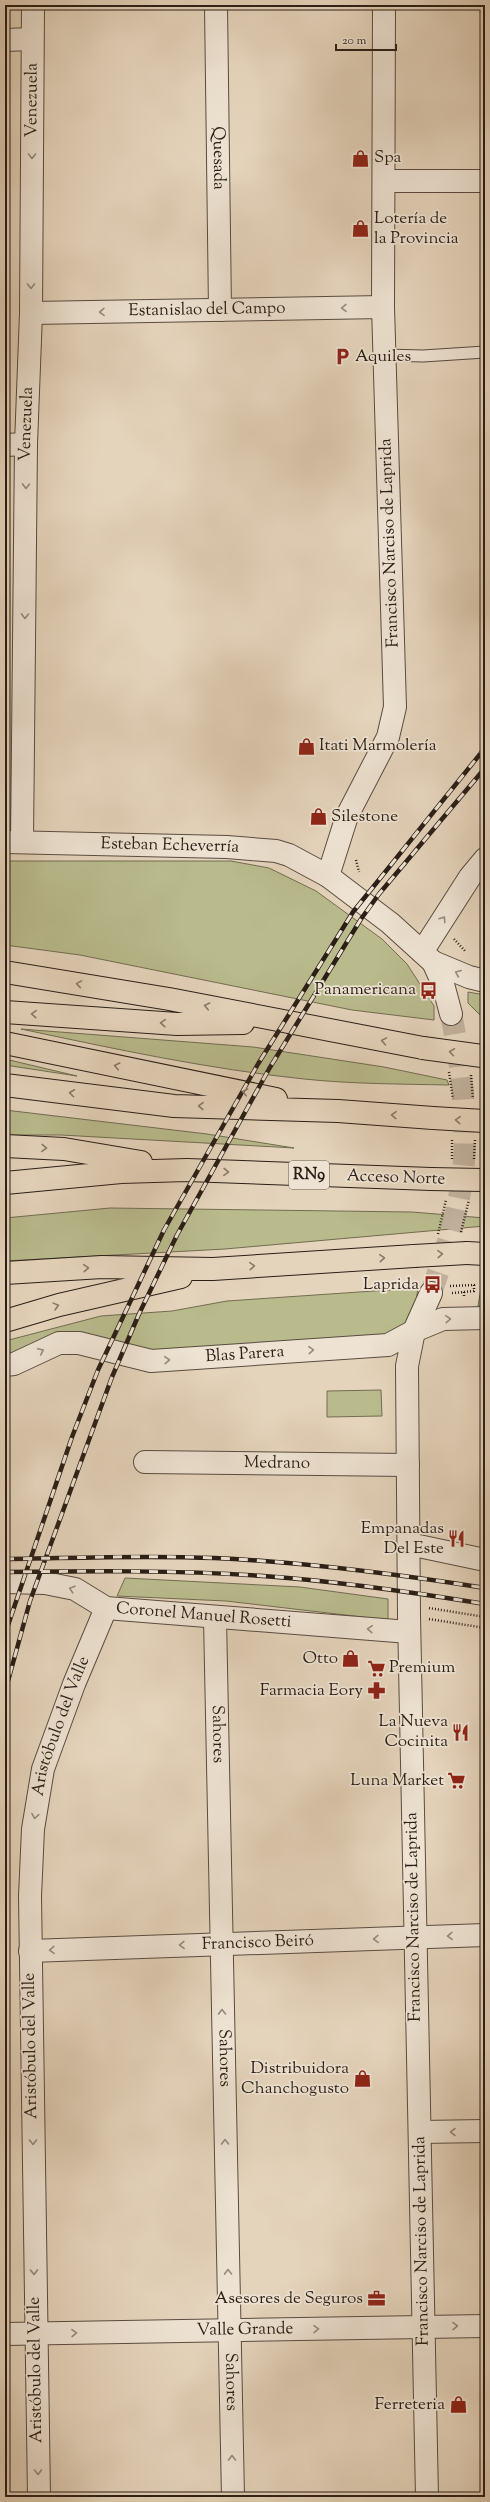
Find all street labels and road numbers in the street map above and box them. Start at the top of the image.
street label: Venezuela [20,63,45,137]
street label: Quesada [206,126,230,190]
street label: Estanislao del Campo [128,297,286,323]
street label: Venezuela [14,386,40,461]
street label: Francisco Narciso de Laprida [374,438,406,648]
street label: Esteban Echeverría [100,832,240,860]
road number: RN9 [289,1161,329,1189]
street label: Acceso Norte [346,1164,446,1192]
street label: Blas Parera [205,1340,285,1369]
street label: Medrano [244,1451,310,1476]
street label: Coronel Manuel Rosetti [115,1597,292,1635]
street label: Aristóbulo del Valle [27,1653,96,1798]
street label: Sahores [205,1705,230,1764]
street label: Francisco Narciso de Laprida [400,1812,428,2022]
street label: Francisco Beiró [201,1929,314,1957]
street label: Aristóbulo del Valle [18,1973,44,2119]
street label: Sahores [211,2029,237,2088]
street label: Francisco Narciso de Laprida [408,2136,436,2346]
street label: Aristóbulo del Valle [23,2297,49,2443]
street label: Valle Grande [196,2317,294,2343]
street label: Sahores [218,2353,243,2411]

